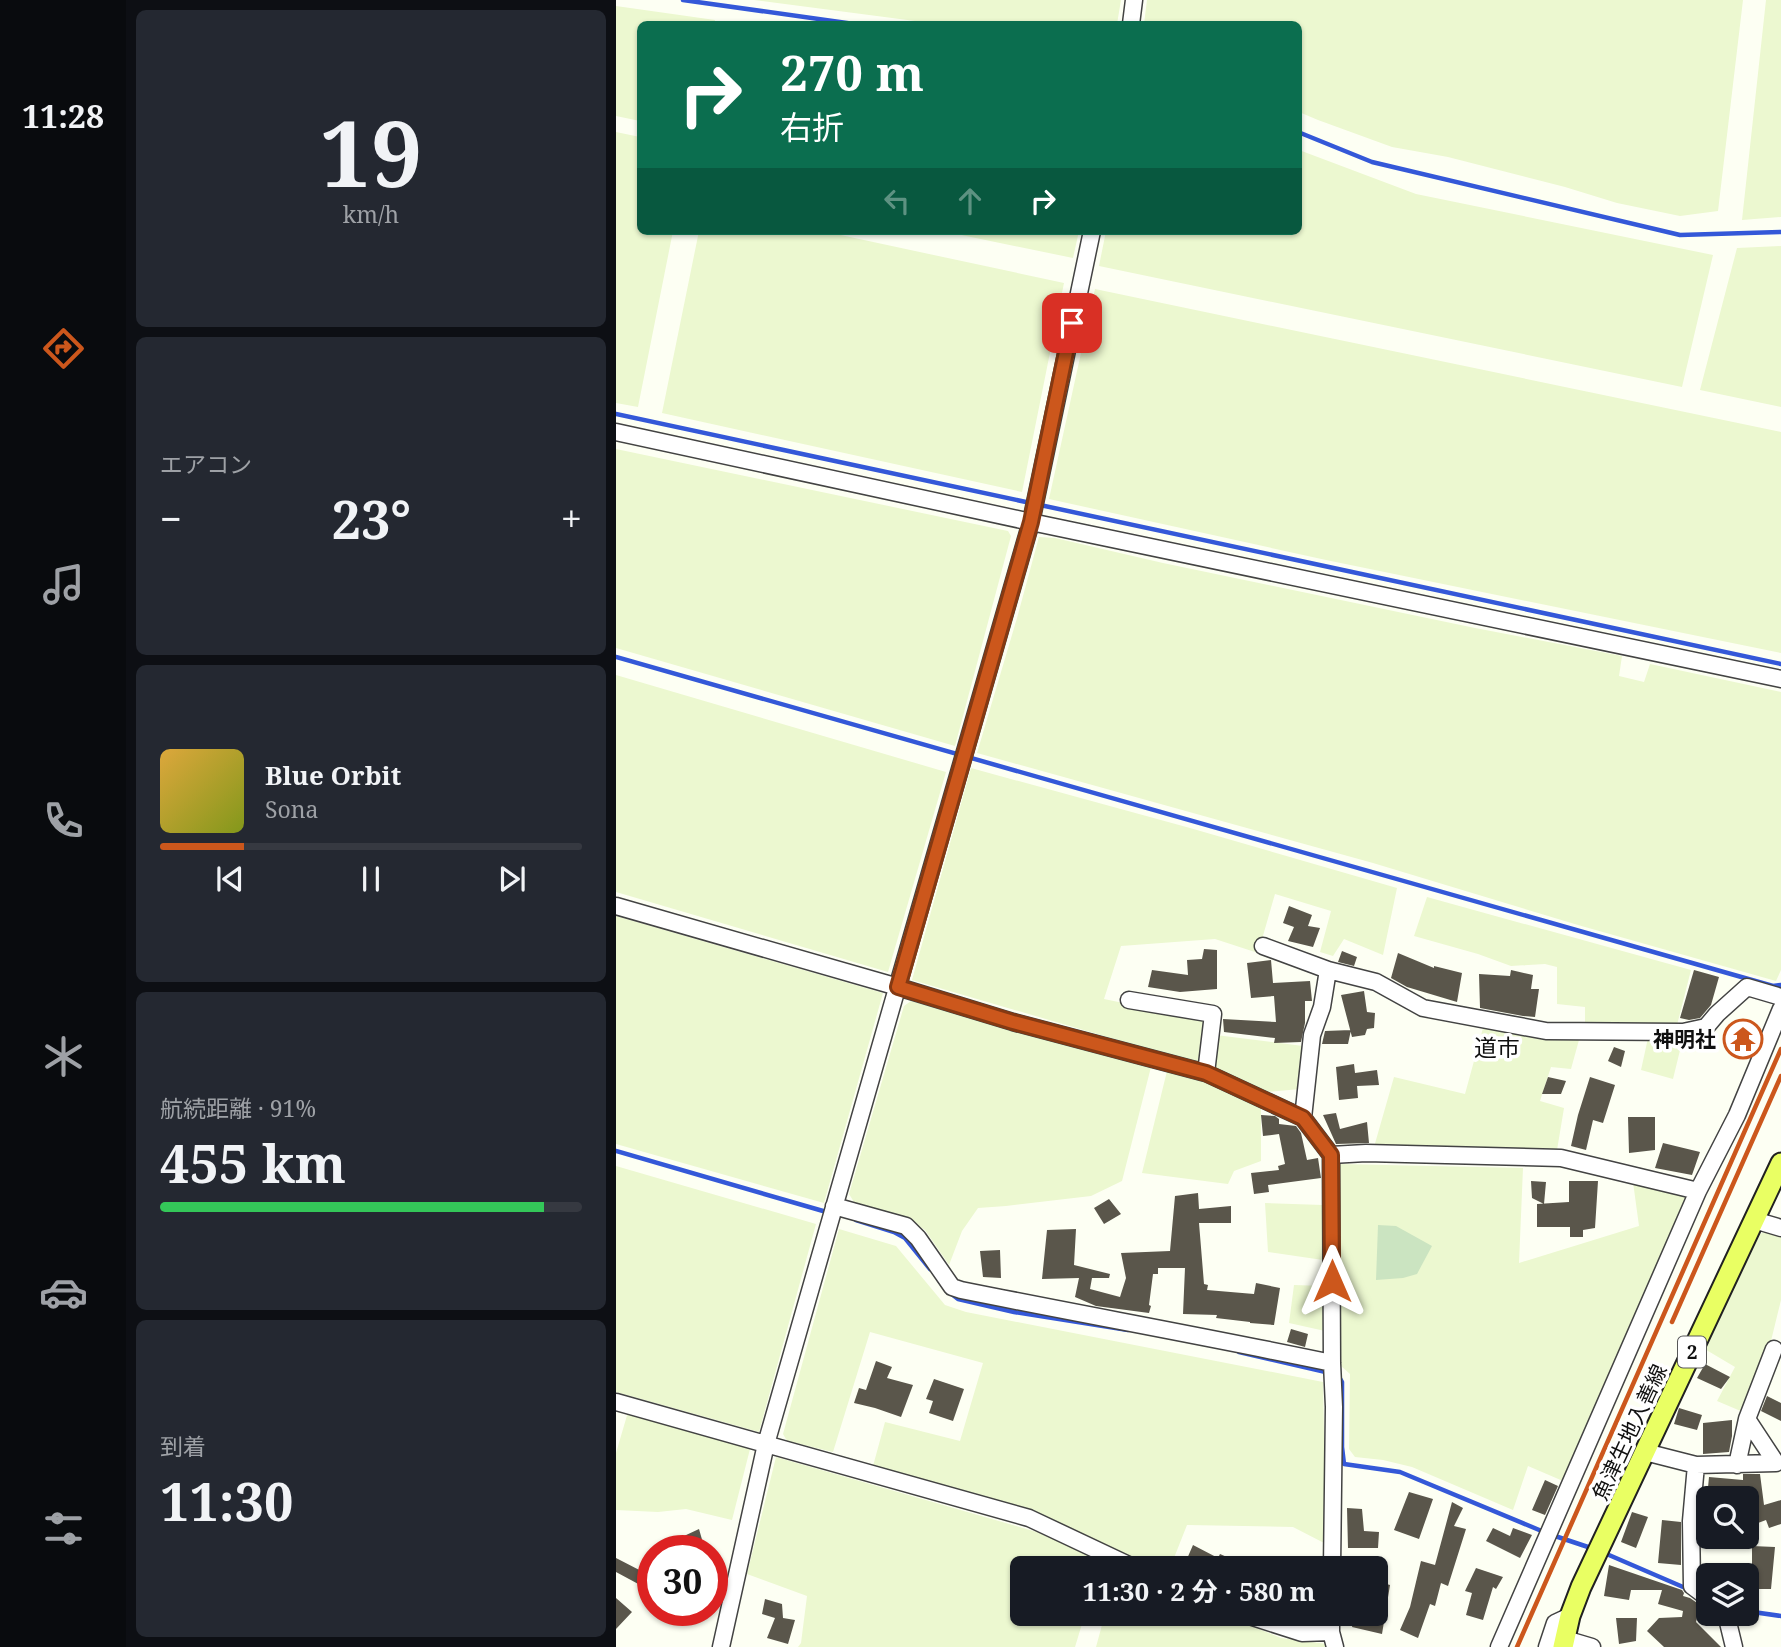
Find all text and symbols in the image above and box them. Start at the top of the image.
text: 270 m [780,39,924,105]
icon: right [665,49,756,140]
text: 19 [320,90,422,214]
text: 11:28 [22,94,104,137]
text: 右折 [780,105,844,148]
icon: left [878,182,916,220]
icon: ahead [951,182,989,220]
icon: right [1024,182,1062,220]
text: km/h [343,198,399,230]
pin [1042,293,1102,353]
icon: arrive [1053,304,1091,342]
icon: directions [39,324,88,373]
text: エアコン [160,448,252,480]
text: 23° [332,483,411,554]
text: − [160,492,182,544]
text: + [561,492,582,544]
icon: music [39,560,88,609]
text: Blue Orbit [265,757,401,793]
text: Sona [265,793,319,825]
icon: phone [39,796,88,845]
icon: previous [211,860,249,898]
icon: pause [352,860,390,898]
icon: next [493,860,531,898]
temple icon: 神明社 [1722,1018,1764,1060]
place label: 神明社 [1653,1025,1716,1053]
district label: 道市 [1474,1031,1520,1063]
icon: climate [39,1032,88,1081]
text: 航続距離 · 91% [160,1092,316,1124]
text: 455 km [160,1127,346,1198]
position arrow [1295,1244,1369,1318]
icon: car [39,1268,88,1317]
road number: 2 [1678,1336,1706,1368]
street label: 魚津生地入善線 [1585,1359,1673,1505]
text: 到着 [160,1430,206,1462]
text: 11:30 [160,1465,293,1536]
map controls [1696,1486,1759,1626]
button: search [1696,1486,1759,1549]
icon: filters [39,1504,88,1553]
speed limit sign: 30 [637,1535,728,1626]
button: layers [1696,1563,1759,1626]
text: 11:30 · 2 分 · 580 m [1083,1573,1315,1609]

